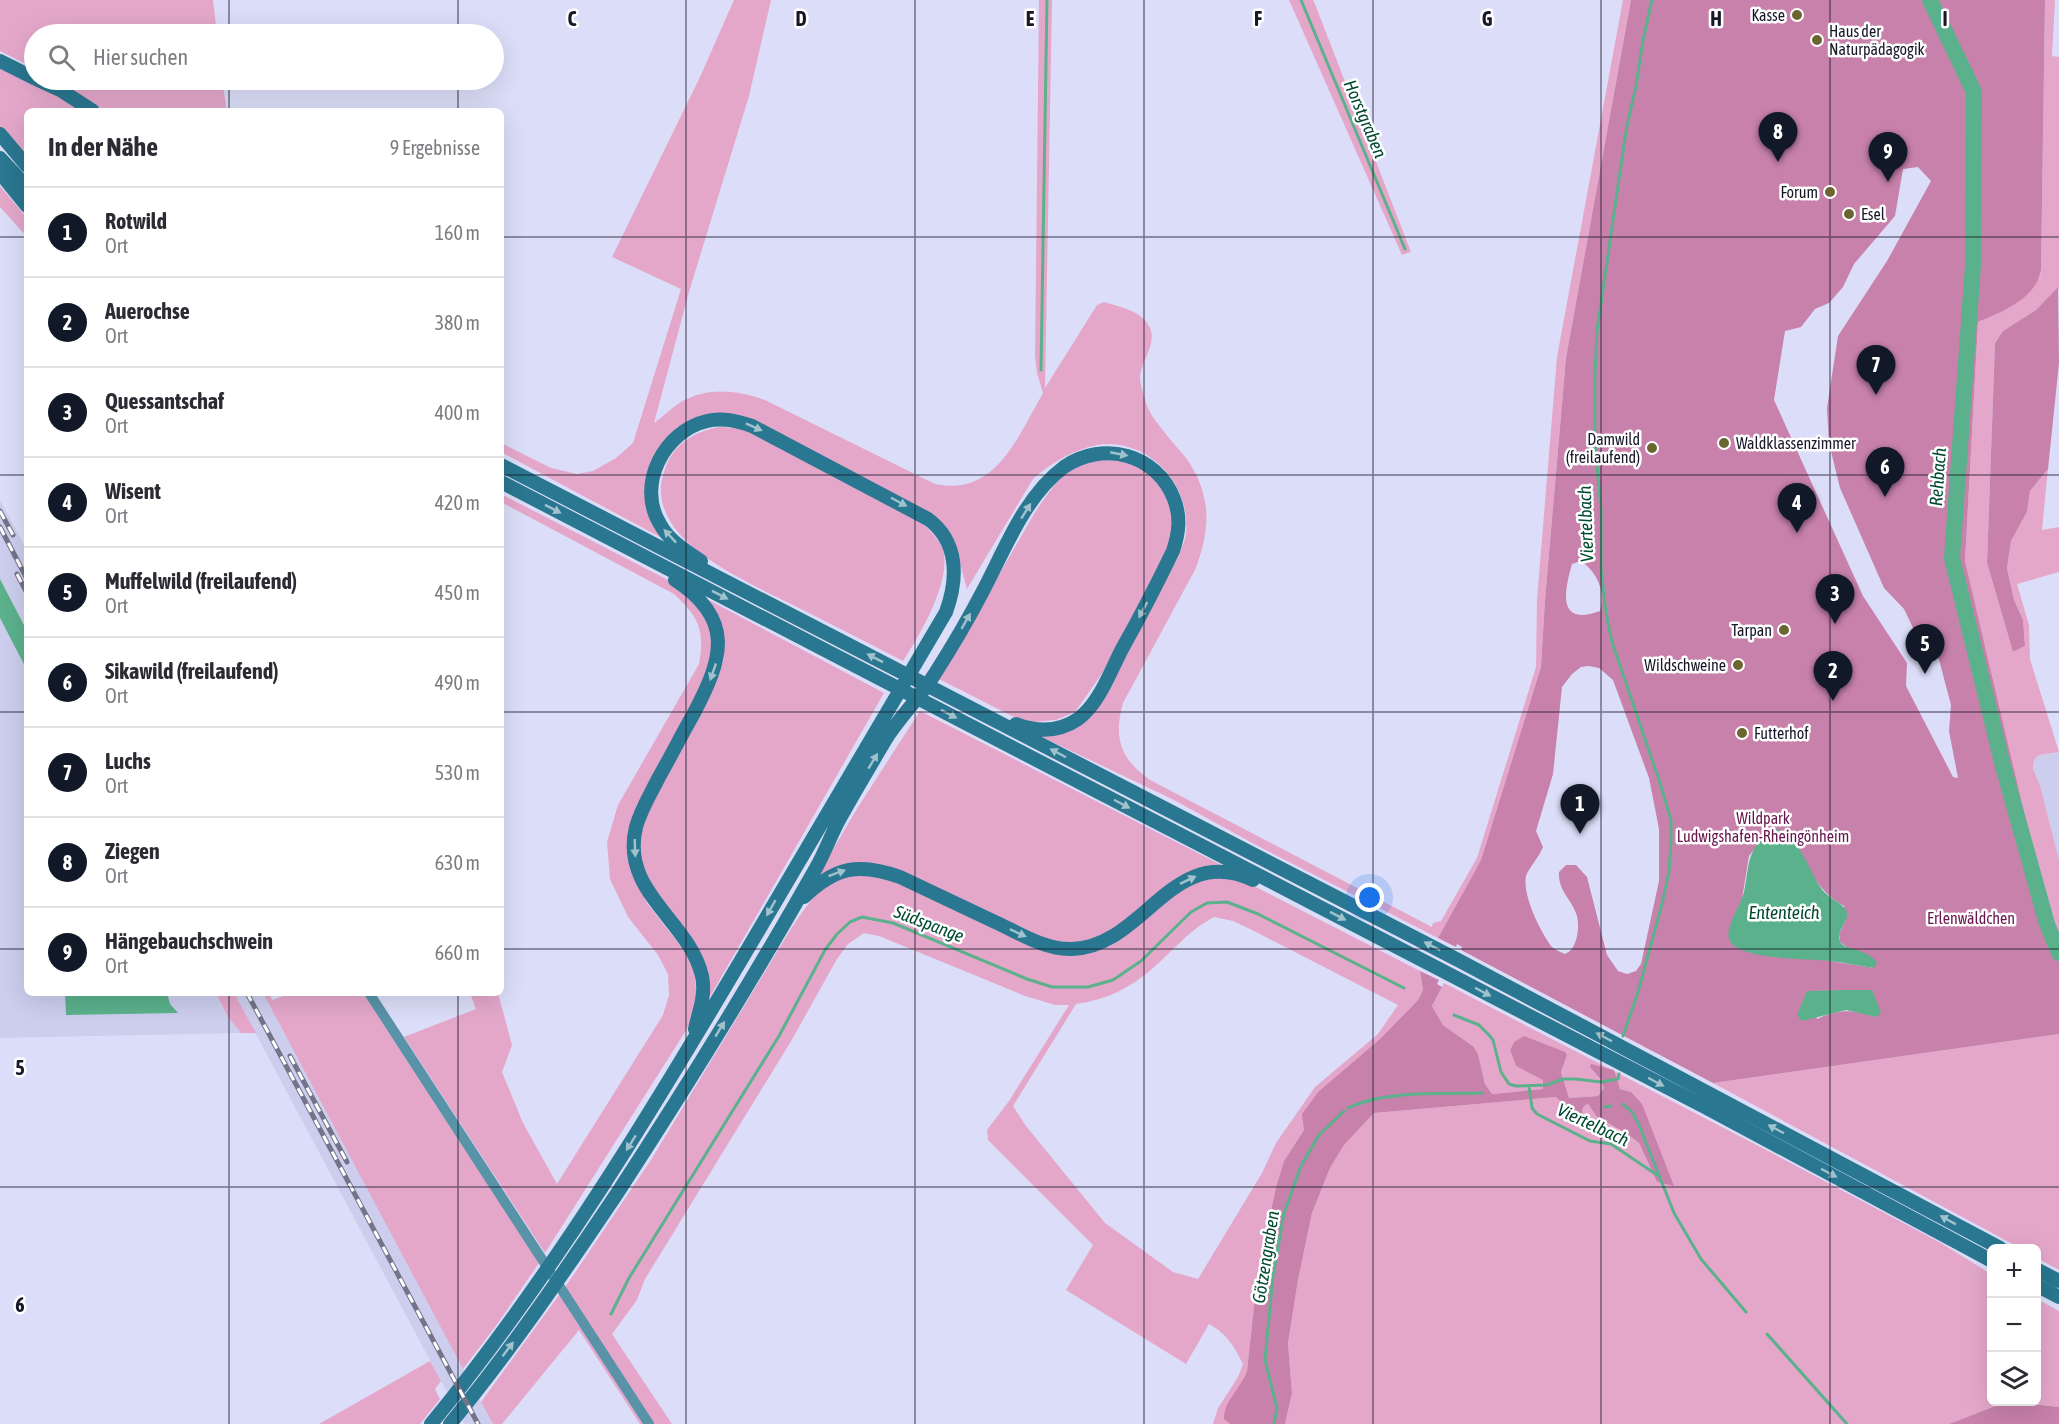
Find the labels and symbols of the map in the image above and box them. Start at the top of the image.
place label: Kasse [1751,6,1785,24]
text: C [568,7,577,30]
text: D [795,7,807,30]
text: E [1026,7,1035,30]
text: F [1254,7,1262,30]
text: G [1482,7,1493,30]
text: H [1710,7,1722,30]
text: I [1942,7,1948,30]
marker: Kasse [1790,8,1804,22]
place label: Haus der Naturpädagogik [1829,22,1925,59]
marker: Haus der Naturpädagogik [1810,33,1824,47]
water label: Horstgraben [1340,77,1391,161]
pin: 8 [1758,112,1798,162]
pin: 9 [1868,132,1908,182]
place label: Forum [1780,183,1818,201]
marker: Forum [1823,185,1837,199]
place label: Esel [1861,205,1886,223]
marker: Esel [1842,207,1856,221]
pin: 7 [1856,346,1896,395]
one-way arrow [745,423,763,432]
place label: Damwild (freilaufend) [1566,430,1640,467]
place label: Waldklassenzimmer [1736,434,1856,452]
marker: Waldklassenzimmer [1717,436,1731,450]
marker: Damwild (freilaufend) [1645,441,1659,455]
water label: Rehbach [1925,447,1950,507]
pin: 6 [1866,448,1904,497]
one-way arrow [1110,450,1129,459]
pin: 4 [1778,484,1816,533]
water label: Viertelbach [1574,485,1597,563]
one-way arrow [891,497,908,507]
one-way arrow [1021,502,1032,519]
one-way arrow [545,504,562,514]
one-way arrow [664,529,677,544]
pin: 3 [1816,574,1854,624]
one-way arrow [712,591,729,600]
one-way arrow [1138,602,1148,619]
one-way arrow [961,612,971,629]
place label: Tarpan [1731,621,1772,640]
marker: Tarpan [1777,623,1791,637]
pin: 5 [1906,624,1944,674]
pin: 2 [1814,652,1852,701]
one-way arrow [866,653,883,663]
place label: Wildschweine [1644,656,1726,674]
marker: Wildschweine [1731,658,1745,672]
one-way arrow [708,663,718,681]
one-way arrow [941,709,958,719]
place label: Futterhof [1754,724,1809,742]
marker: Futterhof [1735,726,1749,740]
one-way arrow [1049,748,1066,758]
one-way arrow [868,753,879,769]
pin: 1 [1560,784,1600,834]
one-way arrow [1114,799,1131,809]
park label: Wildpark Ludwigshafen-Rheingönheim [1677,809,1849,846]
one-way arrow [630,839,639,858]
one-way arrow [829,868,847,878]
one-way arrow [1179,875,1196,885]
your location [1355,883,1384,912]
one-way arrow [766,900,777,916]
water label: Südspange [890,900,967,946]
water label: Ententeich [1748,902,1820,923]
park label: Erlenwäldchen [1927,909,2015,927]
one-way arrow [1329,911,1346,921]
one-way arrow [1009,928,1026,937]
one-way arrow [1423,942,1440,951]
one-way arrow [1475,987,1492,996]
one-way arrow [715,1021,726,1037]
one-way arrow [1595,1032,1612,1042]
text: 5 [15,1056,25,1079]
one-way arrow [1648,1077,1665,1087]
water label: Viertelbach [1554,1099,1633,1150]
one-way arrow [1767,1124,1784,1134]
one-way arrow [626,1135,637,1151]
one-way arrow [1820,1168,1837,1178]
water label: Götzengraben [1248,1209,1283,1305]
one-way arrow [1940,1215,1957,1225]
text: 6 [15,1293,25,1316]
one-way arrow [502,1341,514,1356]

